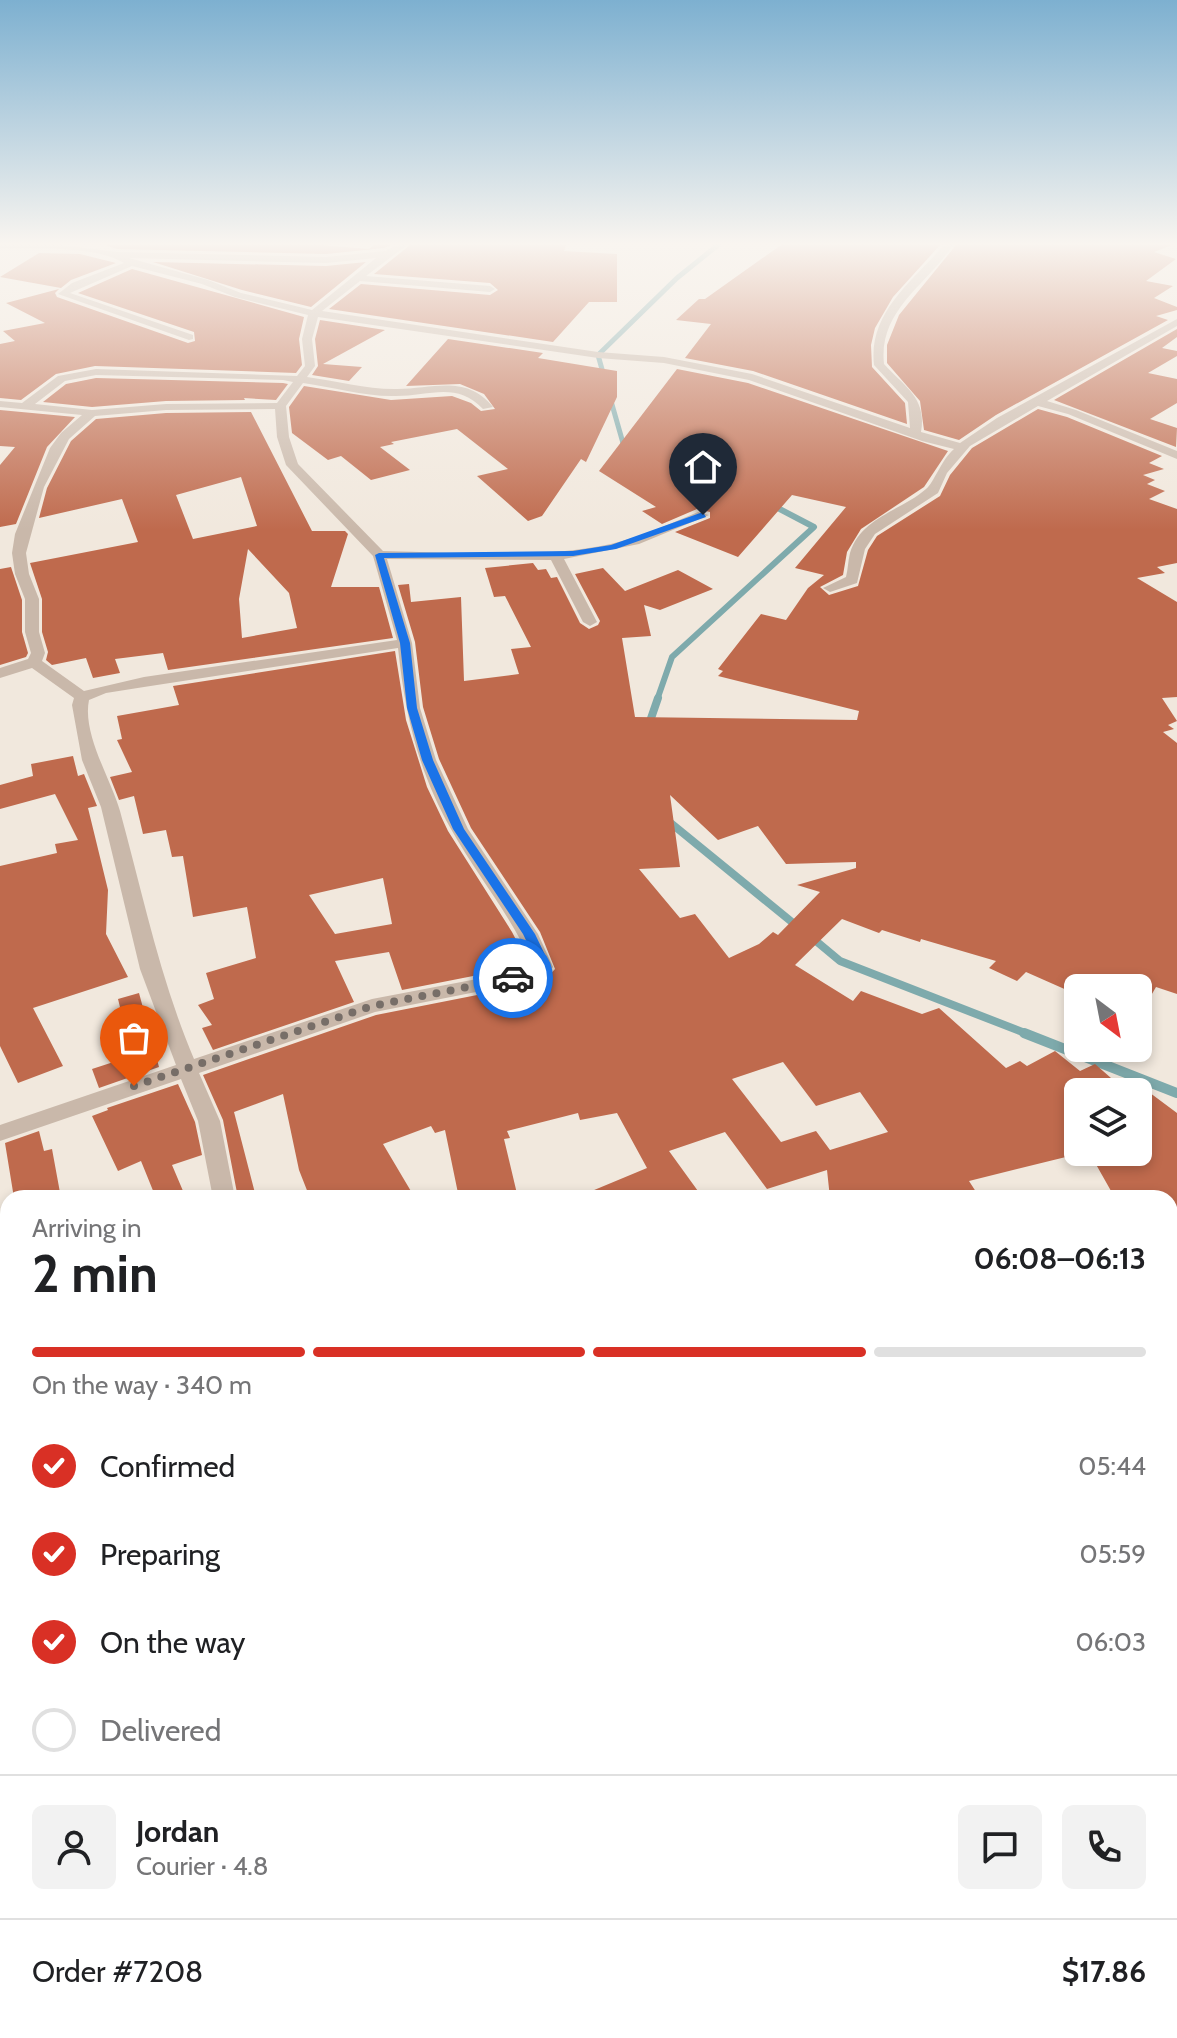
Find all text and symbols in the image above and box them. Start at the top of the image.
pin [669,433,737,515]
icon: home [681,445,725,489]
courier [473,938,553,1018]
icon: car [491,956,535,1000]
north arrow [1064,974,1152,1062]
map controls [1064,974,1152,1166]
pin [100,1004,168,1086]
icon: bag [112,1016,156,1060]
button: layers [1064,1078,1152,1166]
text: Arriving in [32,1212,142,1244]
text: 06:08–06:13 [973,1240,1146,1277]
text: 2 min [32,1242,158,1305]
text: On the way · 340 m [32,1369,252,1401]
icon: check [32,1444,76,1488]
text: Confirmed [100,1448,235,1485]
text: 05:44 [1078,1450,1146,1482]
icon: check [32,1532,76,1576]
text: Preparing [100,1536,220,1573]
text: 05:59 [1080,1538,1146,1570]
icon: check [32,1620,76,1664]
text: On the way [100,1624,245,1661]
text: 06:03 [1075,1626,1146,1658]
text: Delivered [100,1712,221,1749]
button: person [32,1805,116,1889]
button: chat [958,1805,1042,1889]
button: phone [1062,1805,1146,1889]
text: Jordan [136,1813,219,1850]
text: Courier · 4.8 [136,1850,269,1882]
text: Order #7208 [32,1953,203,1990]
text: $17.86 [1062,1953,1146,1990]

